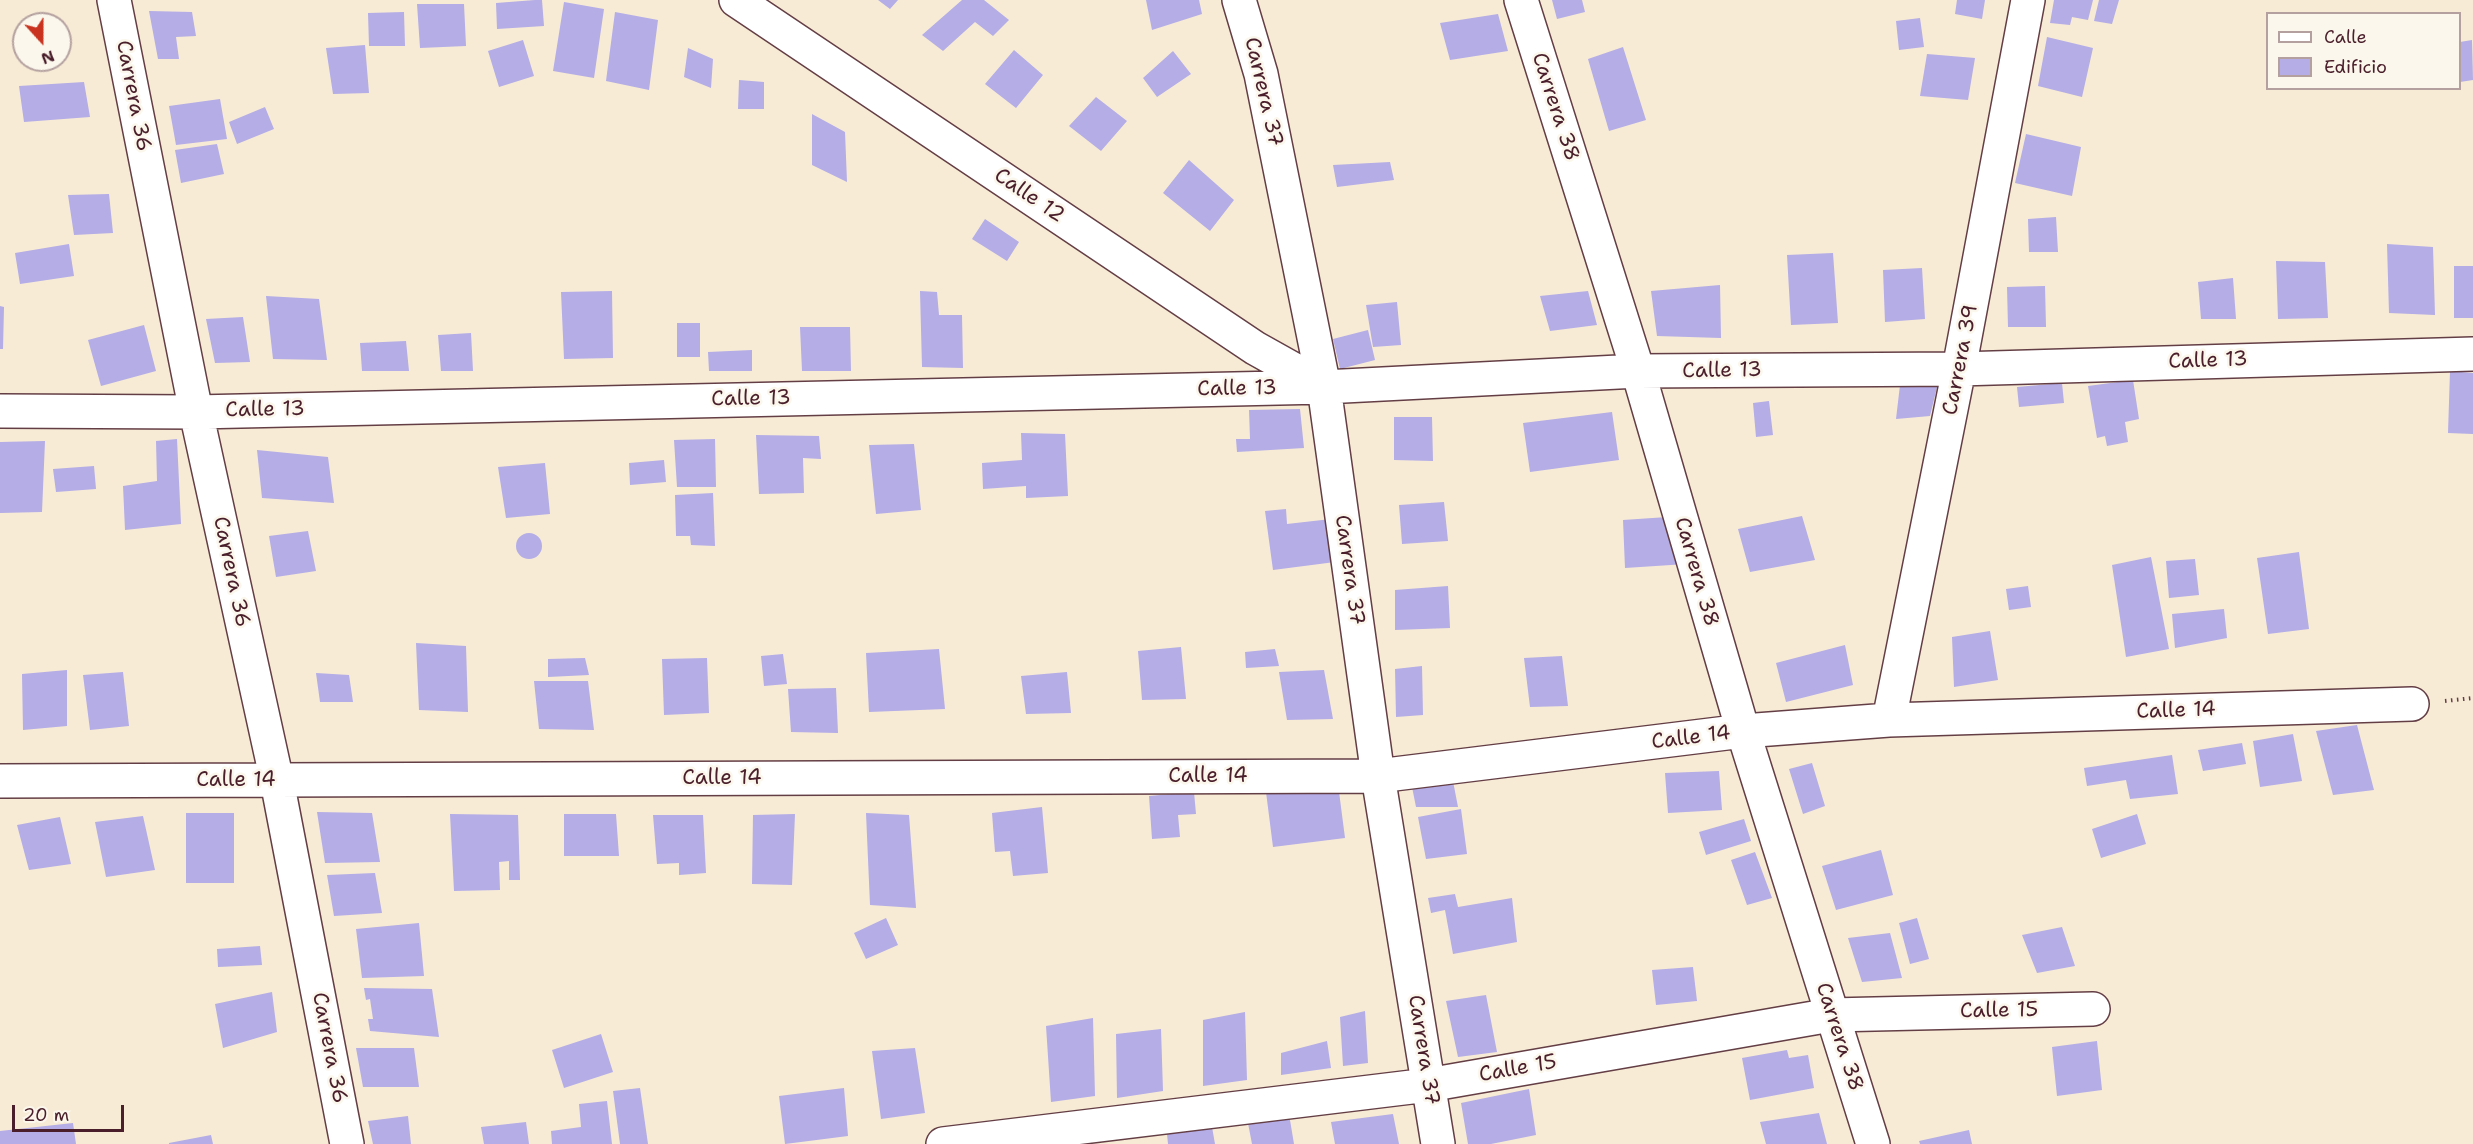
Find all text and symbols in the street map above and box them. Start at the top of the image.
north arrow [12,12,72,72]
legend [2266,12,2461,90]
text: Calle [2324,25,2367,49]
street label: Carrera 37 [1238,35,1288,149]
street label: Carrera 36 [110,38,156,154]
text: N [38,45,58,69]
street label: Carrera 38 [1526,50,1584,164]
text: Edificio [2324,55,2387,79]
street label: Calle 12 [989,163,1069,229]
street label: Carrera 39 [1938,303,1984,417]
street label: Calle 13 [2168,347,2248,375]
street label: Calle 13 [1682,358,1762,384]
street label: Calle 13 [1197,376,1277,402]
street label: Calle 13 [711,386,791,412]
street label: Calle 13 [225,397,305,423]
street label: Carrera 37 [1329,513,1369,627]
street label: Carrera 36 [207,514,255,630]
street label: Carrera 38 [1668,514,1724,630]
street label: Calle 14 [2136,697,2216,725]
street label: Calle 14 [1650,721,1732,755]
street label: Calle 14 [1168,764,1248,790]
street label: Calle 14 [682,766,762,792]
street label: Calle 14 [196,768,276,794]
street label: Carrera 38 [1810,980,1868,1094]
street label: Carrera 36 [306,990,352,1106]
street label: Carrera 37 [1402,993,1444,1107]
street label: Calle 15 [1960,998,2038,1024]
street label: Calle 15 [1477,1050,1559,1088]
scale bar [15,1093,128,1131]
text: 20 m [23,1103,69,1127]

